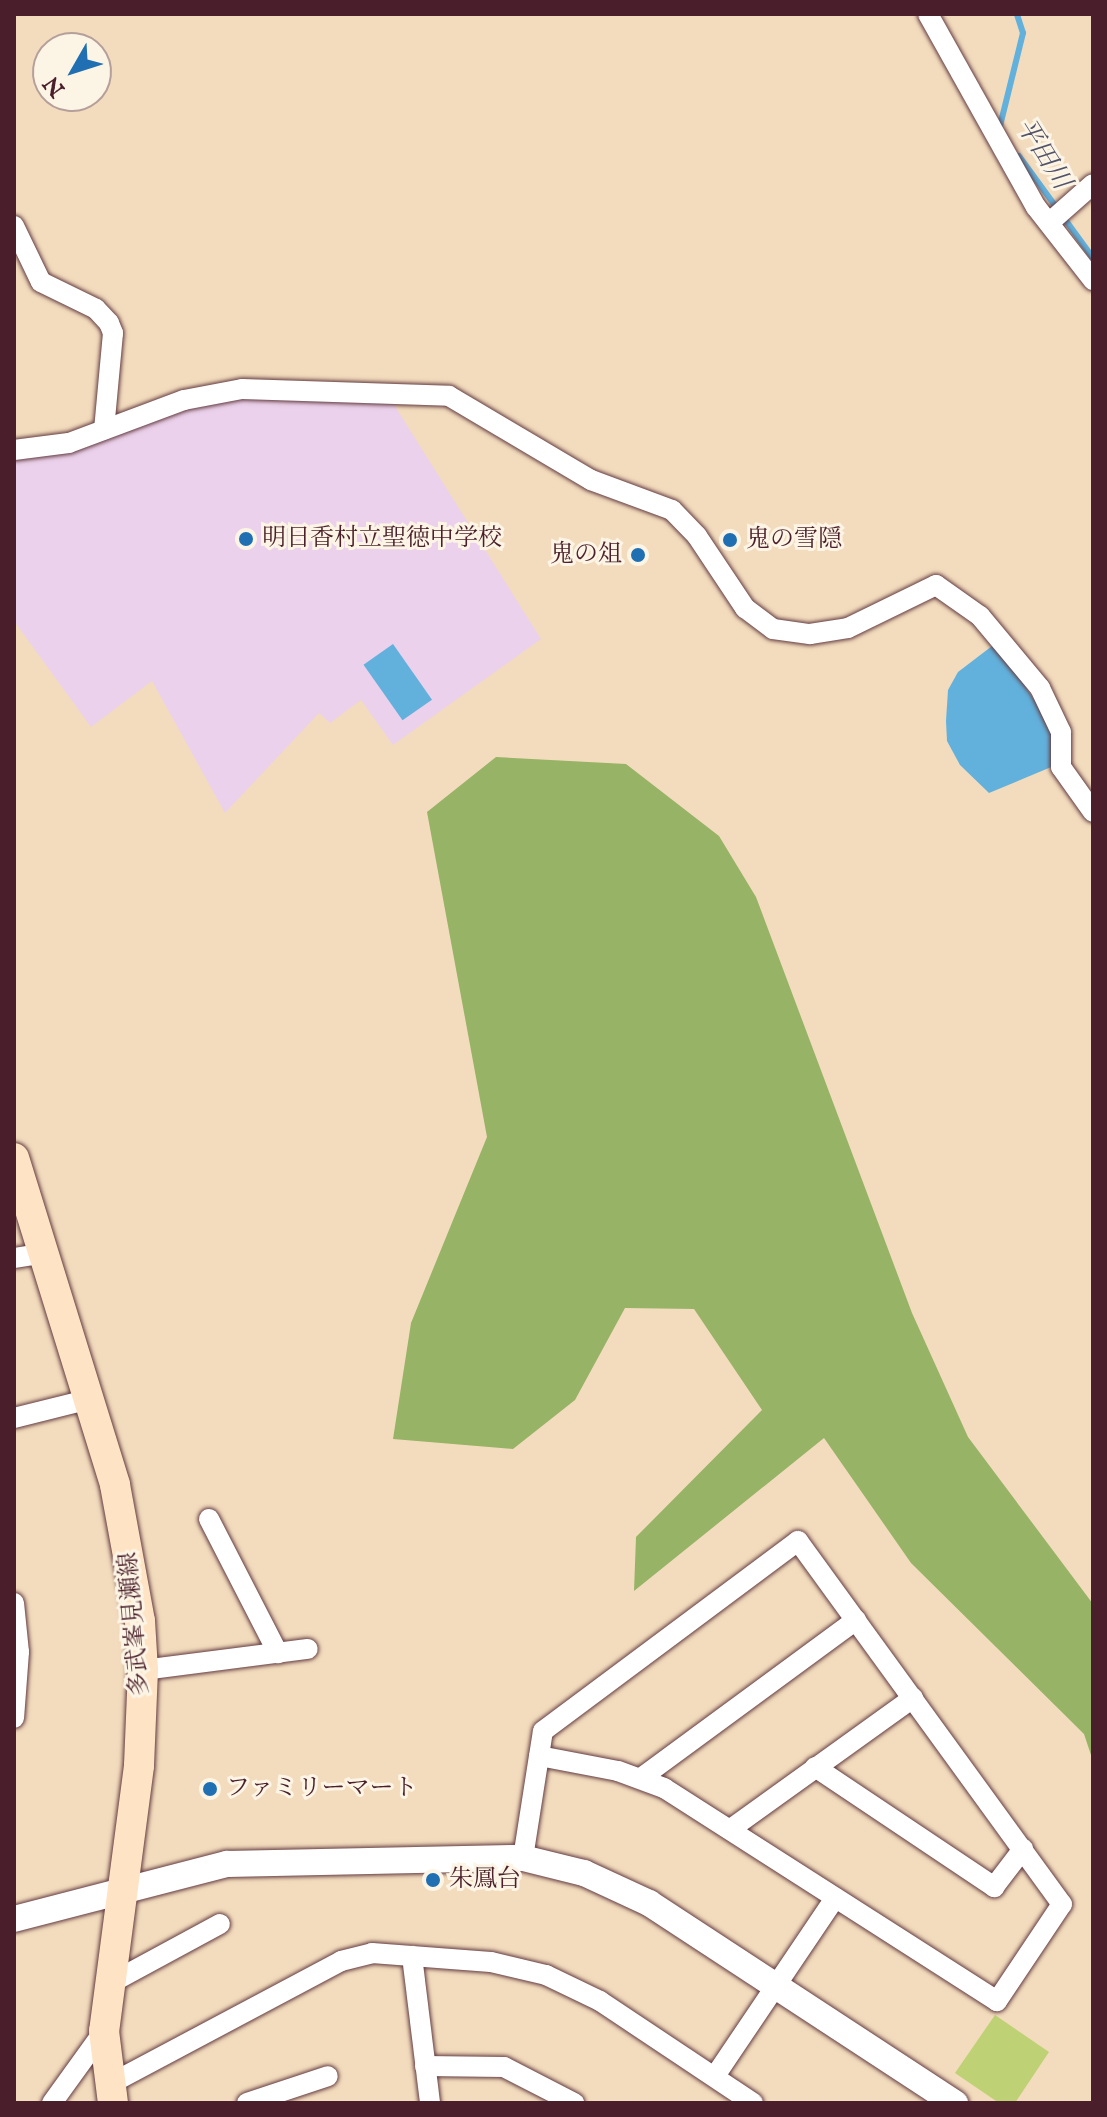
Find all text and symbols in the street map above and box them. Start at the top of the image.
north arrow [32,32,112,112]
text: N [38,70,72,102]
water label: 平田川 [1009,113,1077,195]
place label: 明日香村立聖徳中学校 [262,525,502,553]
place label: 鬼の雪隠 [746,526,842,554]
marker: 明日香村立聖徳中学校 [237,530,255,548]
marker: 鬼の雪隠 [721,531,739,549]
place label: 鬼の俎 [550,541,622,569]
marker: 鬼の俎 [629,546,647,564]
street label: 多武峯見瀬線 [114,1551,156,1697]
place label: ファミリーマート [226,1775,418,1803]
marker: ファミリーマート [201,1780,219,1798]
place label: 朱鳳台 [449,1866,521,1894]
marker: 朱鳳台 [424,1871,442,1889]

